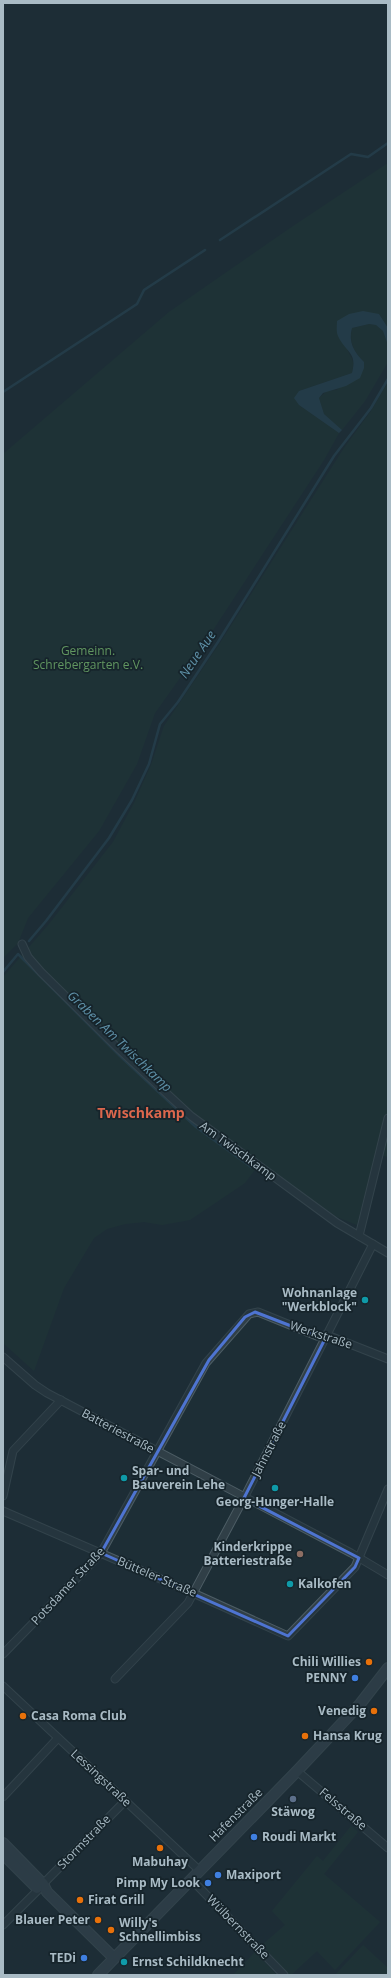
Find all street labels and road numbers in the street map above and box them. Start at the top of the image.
street label: Am Twischkamp [196,1117,280,1184]
street label: Werkstraße [288,1316,355,1353]
street label: Batteriestraße [79,1404,158,1457]
street label: Jahnstraße [247,1418,290,1480]
street label: Potsdamer Straße [27,1543,108,1628]
street label: Bütteler Straße [115,1552,200,1601]
street label: Lessingstraße [67,1745,136,1810]
street label: Hafenstraße [205,1784,266,1845]
street label: Felsstraße [316,1784,371,1834]
street label: Stormstraße [53,1810,114,1873]
street label: Wülbernstraße [203,1891,274,1963]

